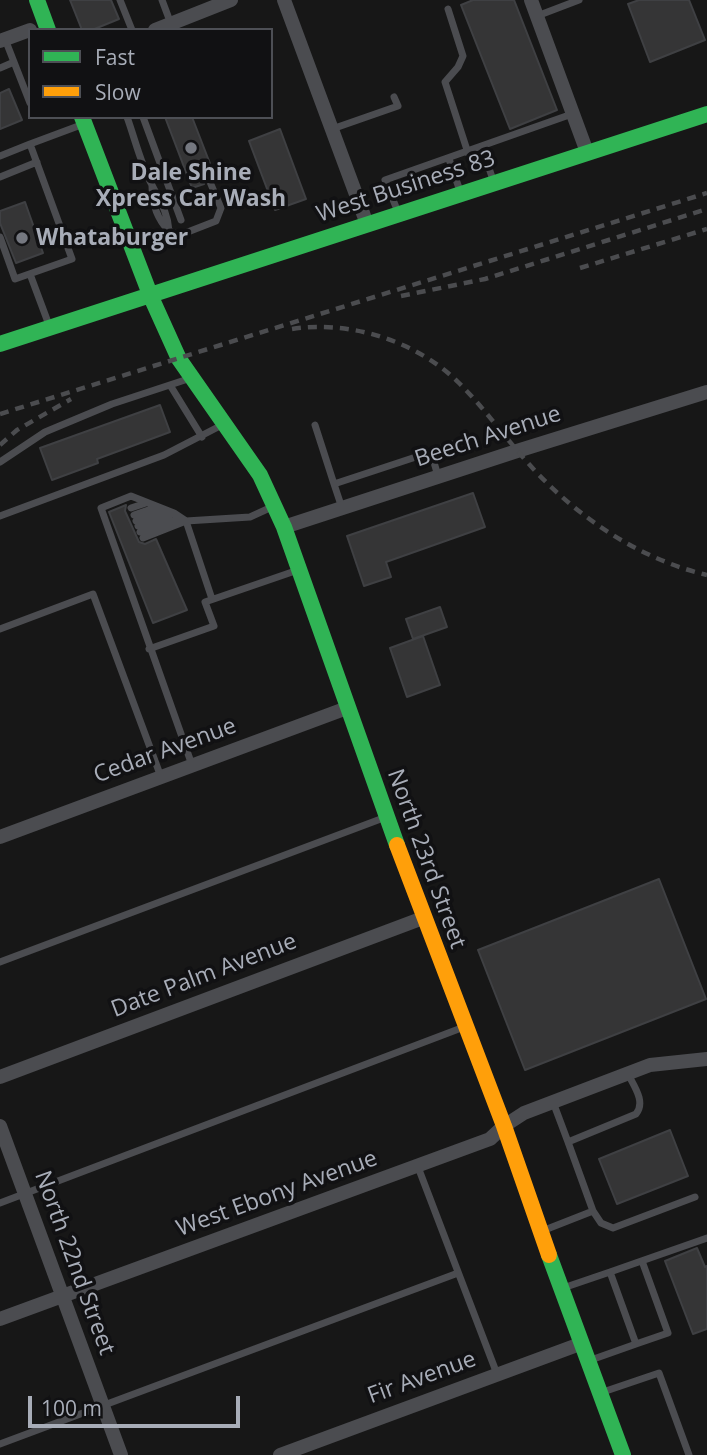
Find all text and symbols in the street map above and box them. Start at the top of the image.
legend [28,28,273,119]
text: Fast [95,43,135,71]
text: Slow [95,78,141,106]
marker: Dale Shine Xpress Car Wash [183,140,199,156]
street label: West Business 83 [313,145,499,229]
place label: Dale Shine Xpress Car Wash [96,159,286,213]
place label: Whataburger [36,224,188,252]
marker: Whataburger [14,230,30,246]
street label: Beech Avenue [412,400,564,474]
street label: Cedar Avenue [90,712,240,790]
street label: North 23rd Street [381,766,471,952]
street label: Date Palm Avenue [107,928,301,1024]
street label: West Ebony Avenue [173,1145,381,1243]
street label: North 22nd Street [28,1167,120,1359]
street label: Fir Avenue [364,1346,480,1410]
scale bar [32,1382,243,1426]
text: 100 m [41,1394,102,1422]

